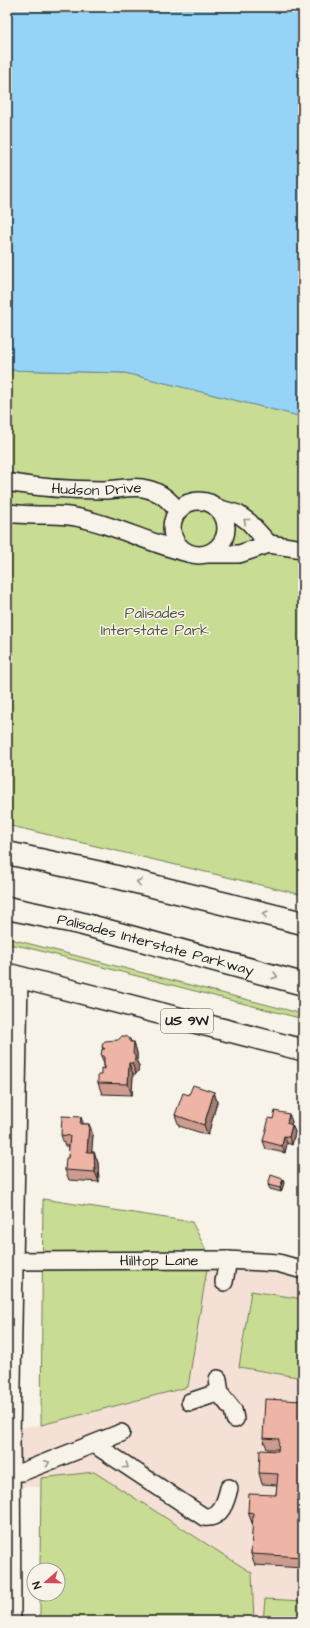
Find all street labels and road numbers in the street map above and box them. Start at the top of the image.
street label: Hudson Drive [51,477,142,501]
street label: Palisades Interstate Parkway [55,908,256,982]
road number: US 9W [161,1009,213,1033]
street label: Hilltop Lane [120,1250,198,1271]

